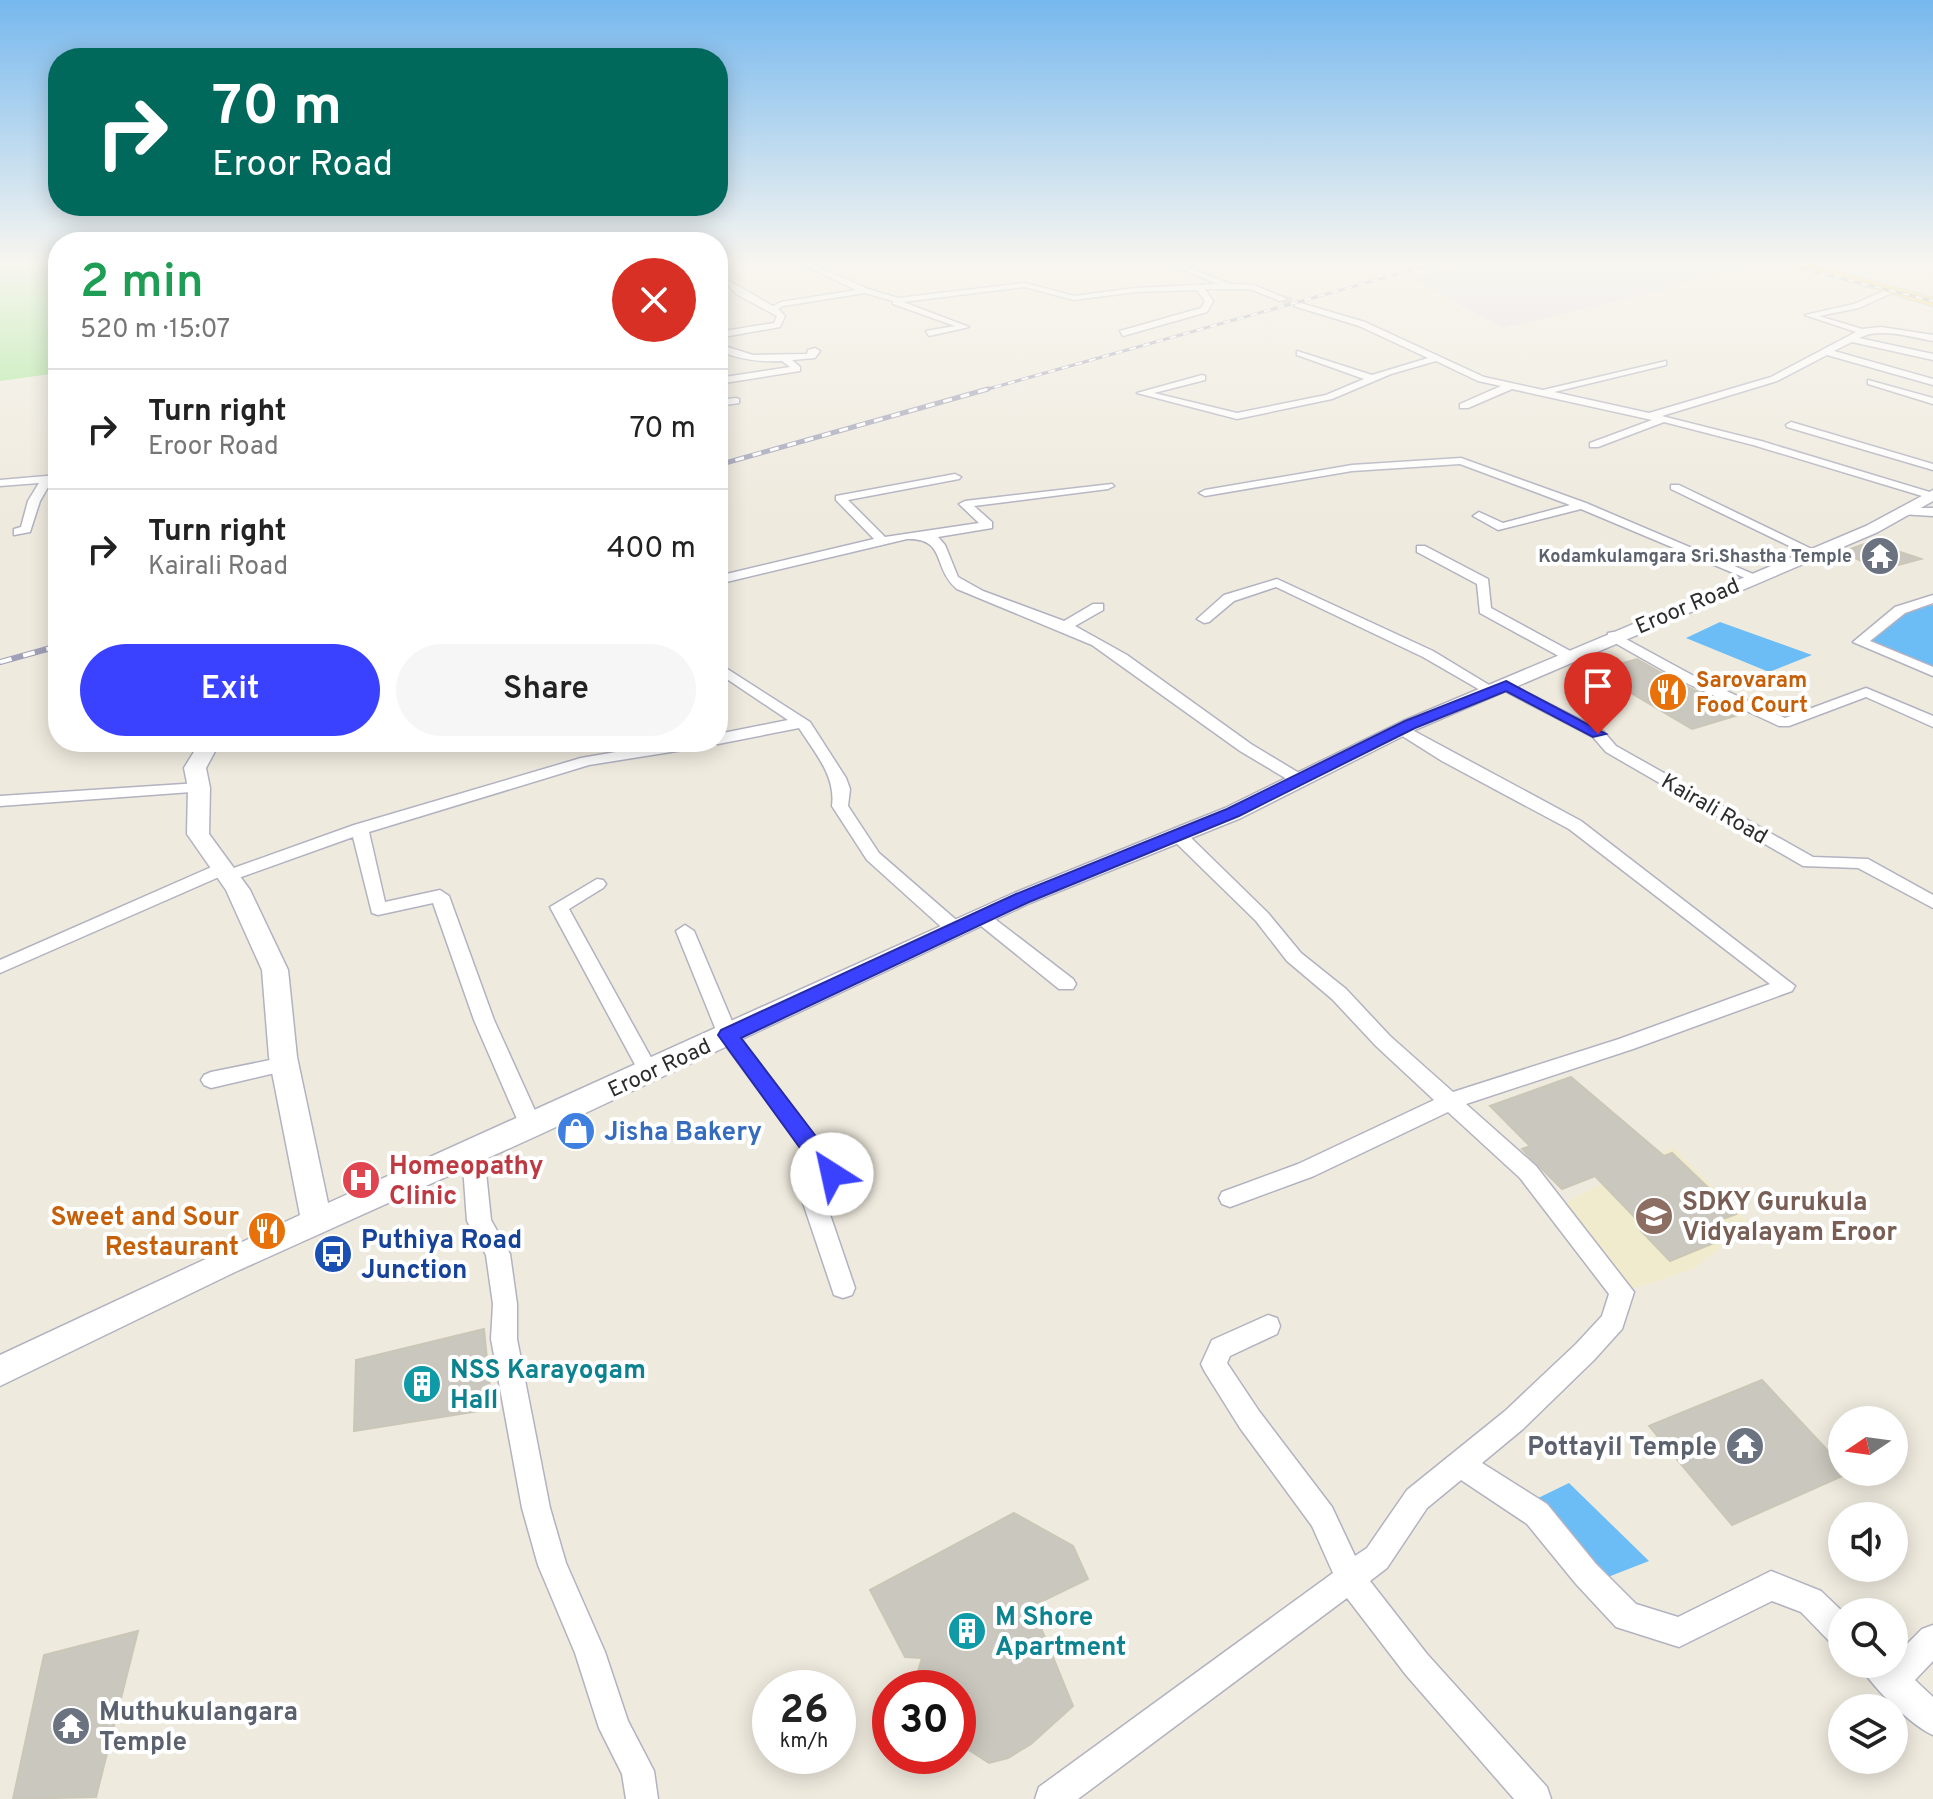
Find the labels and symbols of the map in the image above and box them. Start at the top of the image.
temple icon: Kodamkulamgara Sri.Shastha Temple [1859,535,1901,577]
place label: Kodamkulamgara Sri.Shastha Temple [1538,546,1852,569]
street label: Eroor Road [1632,573,1744,641]
pin [1564,652,1632,734]
place label: Sarovaram Food Court [1696,668,1808,720]
restaurant icon: Sarovaram Food Court [1647,671,1689,713]
street label: Kairali Road [1656,769,1772,851]
street label: Eroor Road [604,1034,716,1105]
shop icon: Jisha Bakery [555,1110,597,1152]
place label: Jisha Bakery [604,1117,762,1150]
position arrow [790,1132,874,1216]
place label: Homeopathy Clinic [389,1151,544,1214]
hospital icon: Homeopathy Clinic [340,1159,382,1201]
place label: SDKY Gurukula Vidyalayam Eroor [1682,1187,1897,1250]
school or university icon: SDKY Gurukula Vidyalayam Eroor [1633,1195,1675,1237]
place label: Sweet and Sour Restaurant [51,1202,239,1265]
restaurant icon: Sweet and Sour Restaurant [246,1210,288,1252]
place label: Puthiya Road Junction [361,1225,522,1288]
bus stop icon: Puthiya Road Junction [312,1233,354,1275]
place label: NSS Karayogam Hall [450,1355,646,1418]
building icon: NSS Karayogam Hall [401,1363,443,1405]
north arrow [1828,1406,1908,1486]
temple icon: Pottayil Temple [1724,1425,1766,1467]
place label: Pottayil Temple [1527,1432,1717,1465]
place label: M Shore Apartment [995,1602,1126,1665]
building icon: M Shore Apartment [946,1610,988,1652]
speed limit sign: 30 [872,1670,976,1774]
place label: Muthukulangara Temple [99,1697,298,1760]
temple icon: Muthukulangara Temple [50,1705,92,1747]

